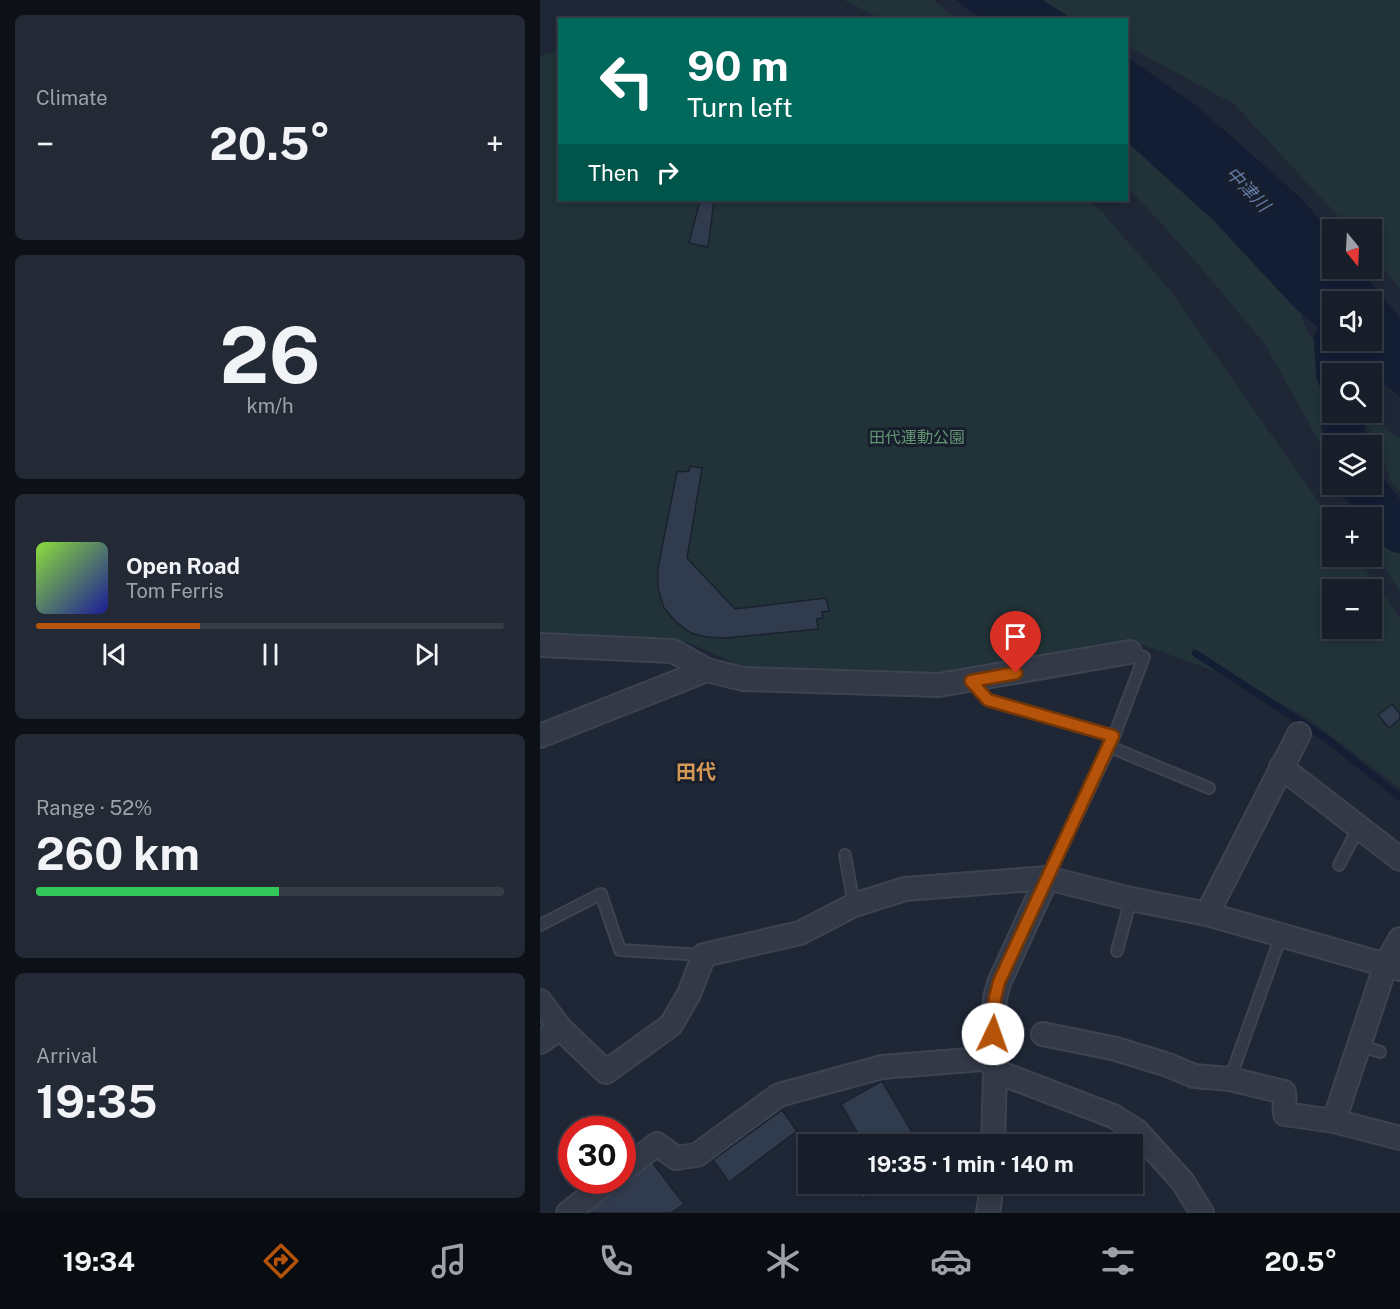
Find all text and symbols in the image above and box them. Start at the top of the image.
text: 90 m [687,41,789,90]
icon: left [588,42,666,120]
text: Climate [36,86,108,110]
text: Turn left [687,91,793,123]
text: 20.5° [209,117,331,170]
text: − [36,125,54,163]
text: + [486,125,504,163]
icon: right [651,156,684,189]
text: Then [588,160,639,186]
water label: 中津川 [1222,162,1276,217]
north arrow [1322,219,1382,279]
map controls [1322,219,1382,639]
button: sound [1322,291,1382,351]
text: 26 [219,309,321,401]
button: search [1322,363,1382,423]
text: km/h [246,394,294,418]
park label: 田代運動公園 [869,428,965,447]
button: layers [1322,435,1382,495]
button: + [1322,507,1382,567]
text: Open Road [126,553,240,579]
text: Tom Ferris [126,579,224,603]
button: − [1322,579,1382,639]
pin [990,611,1041,673]
icon: arrive [999,620,1032,653]
icon: previous [98,638,131,671]
icon: pause [254,638,287,671]
icon: next [410,638,443,671]
district label: 田代 [676,760,716,784]
text: Range · 52% [36,796,152,820]
text: 260 km [36,827,200,880]
position arrow [961,1002,1025,1066]
text: Arrival [36,1044,98,1068]
text: 19:35 [36,1075,157,1128]
speed limit sign: 30 [558,1116,636,1194]
text: 19:35 · 1 min · 140 m [867,1151,1074,1177]
icon: directions [260,1240,302,1282]
icon: music [428,1240,470,1282]
icon: phone [595,1240,637,1282]
icon: climate [762,1240,804,1282]
icon: car [930,1240,972,1282]
icon: filters [1097,1240,1139,1282]
text: 19:34 [63,1245,135,1277]
text: 20.5° [1264,1245,1337,1277]

